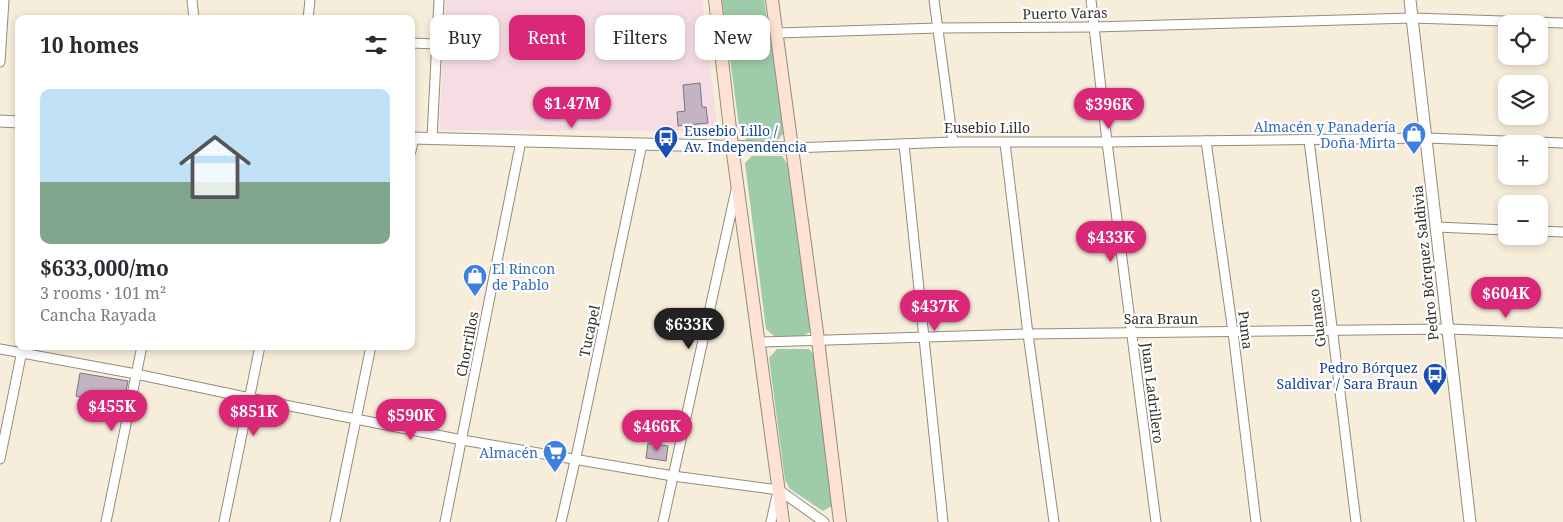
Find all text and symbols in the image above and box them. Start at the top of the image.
street label: Puerto Varas [1022,3,1108,23]
chip: Buy [430,15,499,60]
chip: Rent [509,15,585,60]
chip: Filters [595,15,685,60]
chip: New [695,15,770,60]
map controls [1498,15,1548,245]
button: locate [1498,15,1548,65]
text: 10 homes [40,31,139,59]
icon: filters [362,31,390,59]
button: layers [1498,75,1548,125]
pin: $1.47M [531,86,613,129]
pin: $396K [1074,88,1144,130]
text: $1.47M [544,92,600,114]
text: $396K [1085,93,1133,115]
place label: Almacén y Panadería Doña Mirta [1254,117,1396,152]
street label: Eusebio Lillo [944,118,1030,137]
place label: Eusebio Lillo / Av. Independencia [684,121,807,156]
shop icon: Almacén y Panadería Doña Mirta [1401,121,1427,155]
icon: home [170,122,260,212]
bus stop icon: Eusebio Lillo / Av. Independencia [653,125,679,159]
button: + [1498,135,1548,185]
street label: Pedro Bórquez Saldivia [1407,184,1443,341]
button: − [1498,195,1548,245]
pin: $433K [1076,220,1146,263]
text: $433K [1087,226,1135,248]
text: $633,000/mo [40,254,169,282]
place label: El Rincon de Pablo [492,259,555,294]
shop icon: El Rincon de Pablo [462,263,488,297]
pin: $604K [1471,276,1541,319]
text: 3 rooms · 101 m² [40,282,166,304]
text: $604K [1482,282,1530,304]
street label: Guanaco [1304,288,1330,348]
pin: $437K [900,290,970,332]
text: $437K [911,295,959,317]
street label: Tucapel [574,303,604,359]
text: Cancha Rayada [40,304,156,326]
pin: $633K [654,308,724,350]
street label: Sara Braun [1124,309,1198,328]
street label: Chorrillos [451,310,483,378]
street label: Puma [1234,310,1258,350]
text: $633K [665,313,713,335]
street label: Juan Ladrillero [1137,340,1169,445]
place label: Pedro Bórquez Saldivar / Sara Braun [1277,358,1418,393]
bus stop icon: Pedro Bórquez Saldivar / Sara Braun [1422,362,1448,396]
pin: $455K [77,390,147,432]
pin: $851K [219,394,289,437]
text: $455K [88,395,136,417]
pin: $590K [376,398,446,441]
text: $851K [230,400,278,422]
text: $590K [387,404,435,426]
pin: $466K [622,410,692,452]
text: $466K [633,415,681,437]
supermarket icon: Almacén [542,439,568,473]
place label: Almacén [479,443,538,462]

